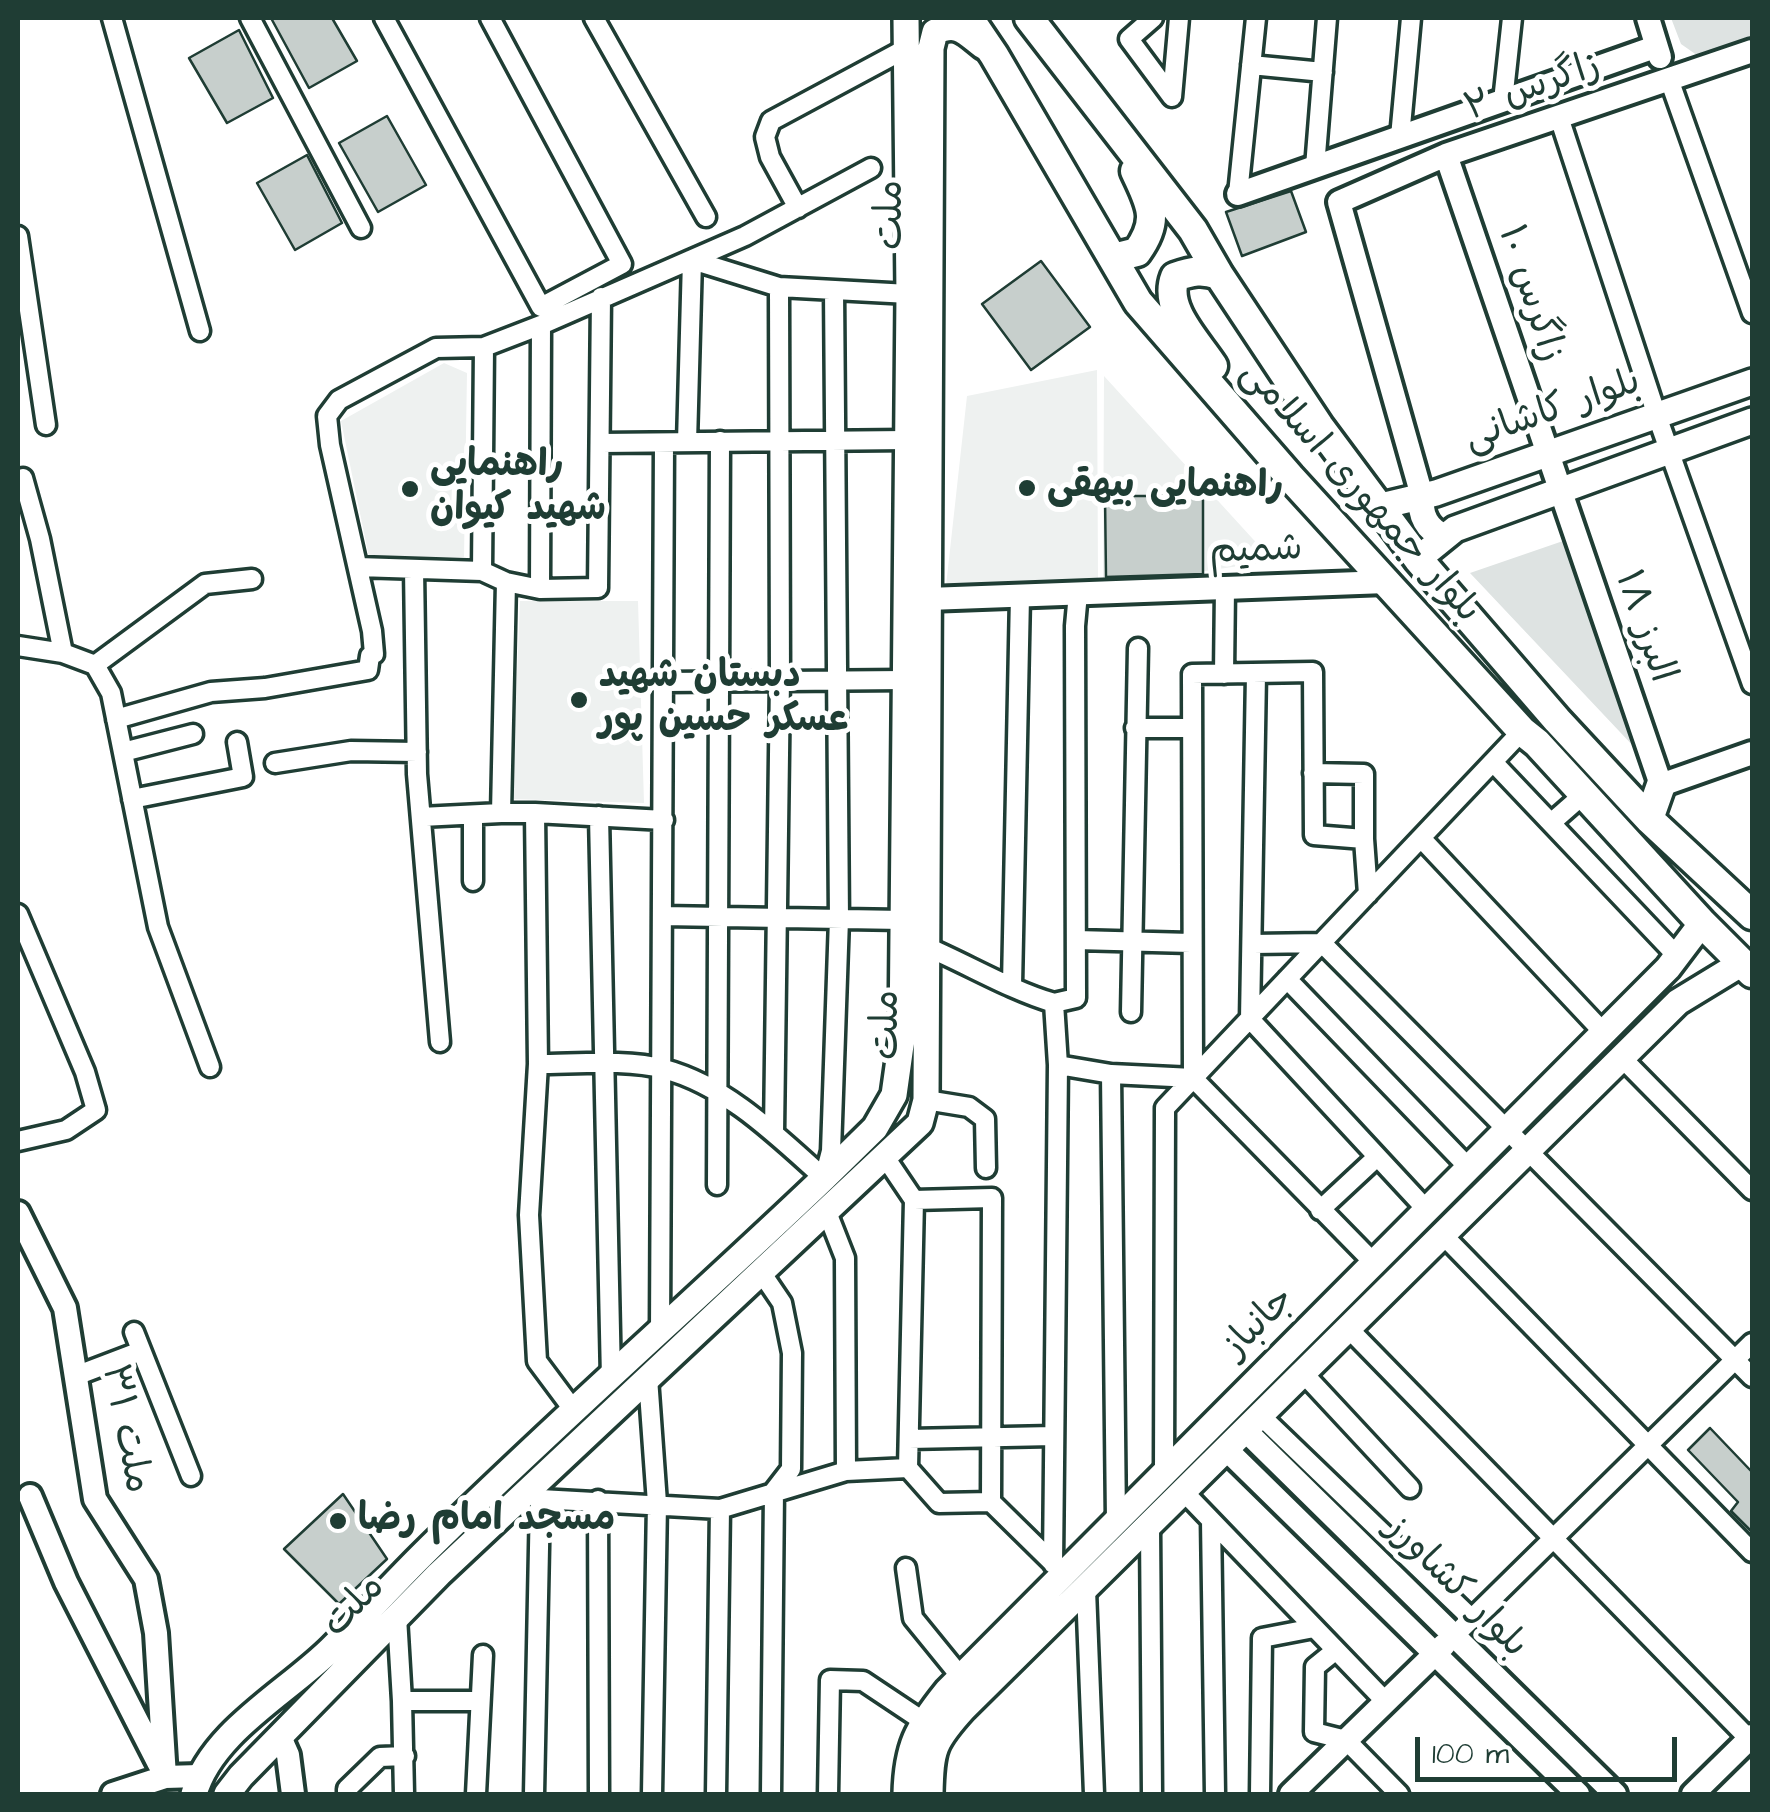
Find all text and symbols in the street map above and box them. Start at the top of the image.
street label: زاگرس ۲ [1459,45,1607,133]
street label: ملت [870,180,916,250]
street label: زاگرس ۱۰ [1486,220,1572,368]
street label: بلوار جمهوری اسلامی [1229,352,1489,634]
street label: بلوار کاشانی [1459,361,1647,463]
place label: راهنمایی شهید کیوان [430,444,606,534]
place label: راهنمایی بیهقی [1047,465,1283,511]
marker: راهنمایی بیهقی [1016,477,1038,499]
marker: راهنمایی شهید کیوان [399,478,421,500]
street label: شمیم [1208,528,1304,576]
street label: البرز ۱۸ [1603,565,1683,689]
place label: دبستان شهید عسکر حسین پور [599,655,848,744]
marker: دبستان شهید عسکر حسین پور [568,689,590,711]
street label: ملت [866,990,912,1060]
street label: جانباز [1214,1278,1306,1370]
street label: ملت ۳۱ [89,1361,159,1497]
place label: مسجد امام رضا [358,1498,615,1544]
street label: بلوار کشاورز [1374,1507,1536,1669]
marker: مسجد امام رضا [327,1510,349,1532]
street label: ملت [314,1566,396,1648]
scale bar [1420,1717,1682,1779]
text: 100 m [1432,1733,1509,1775]

